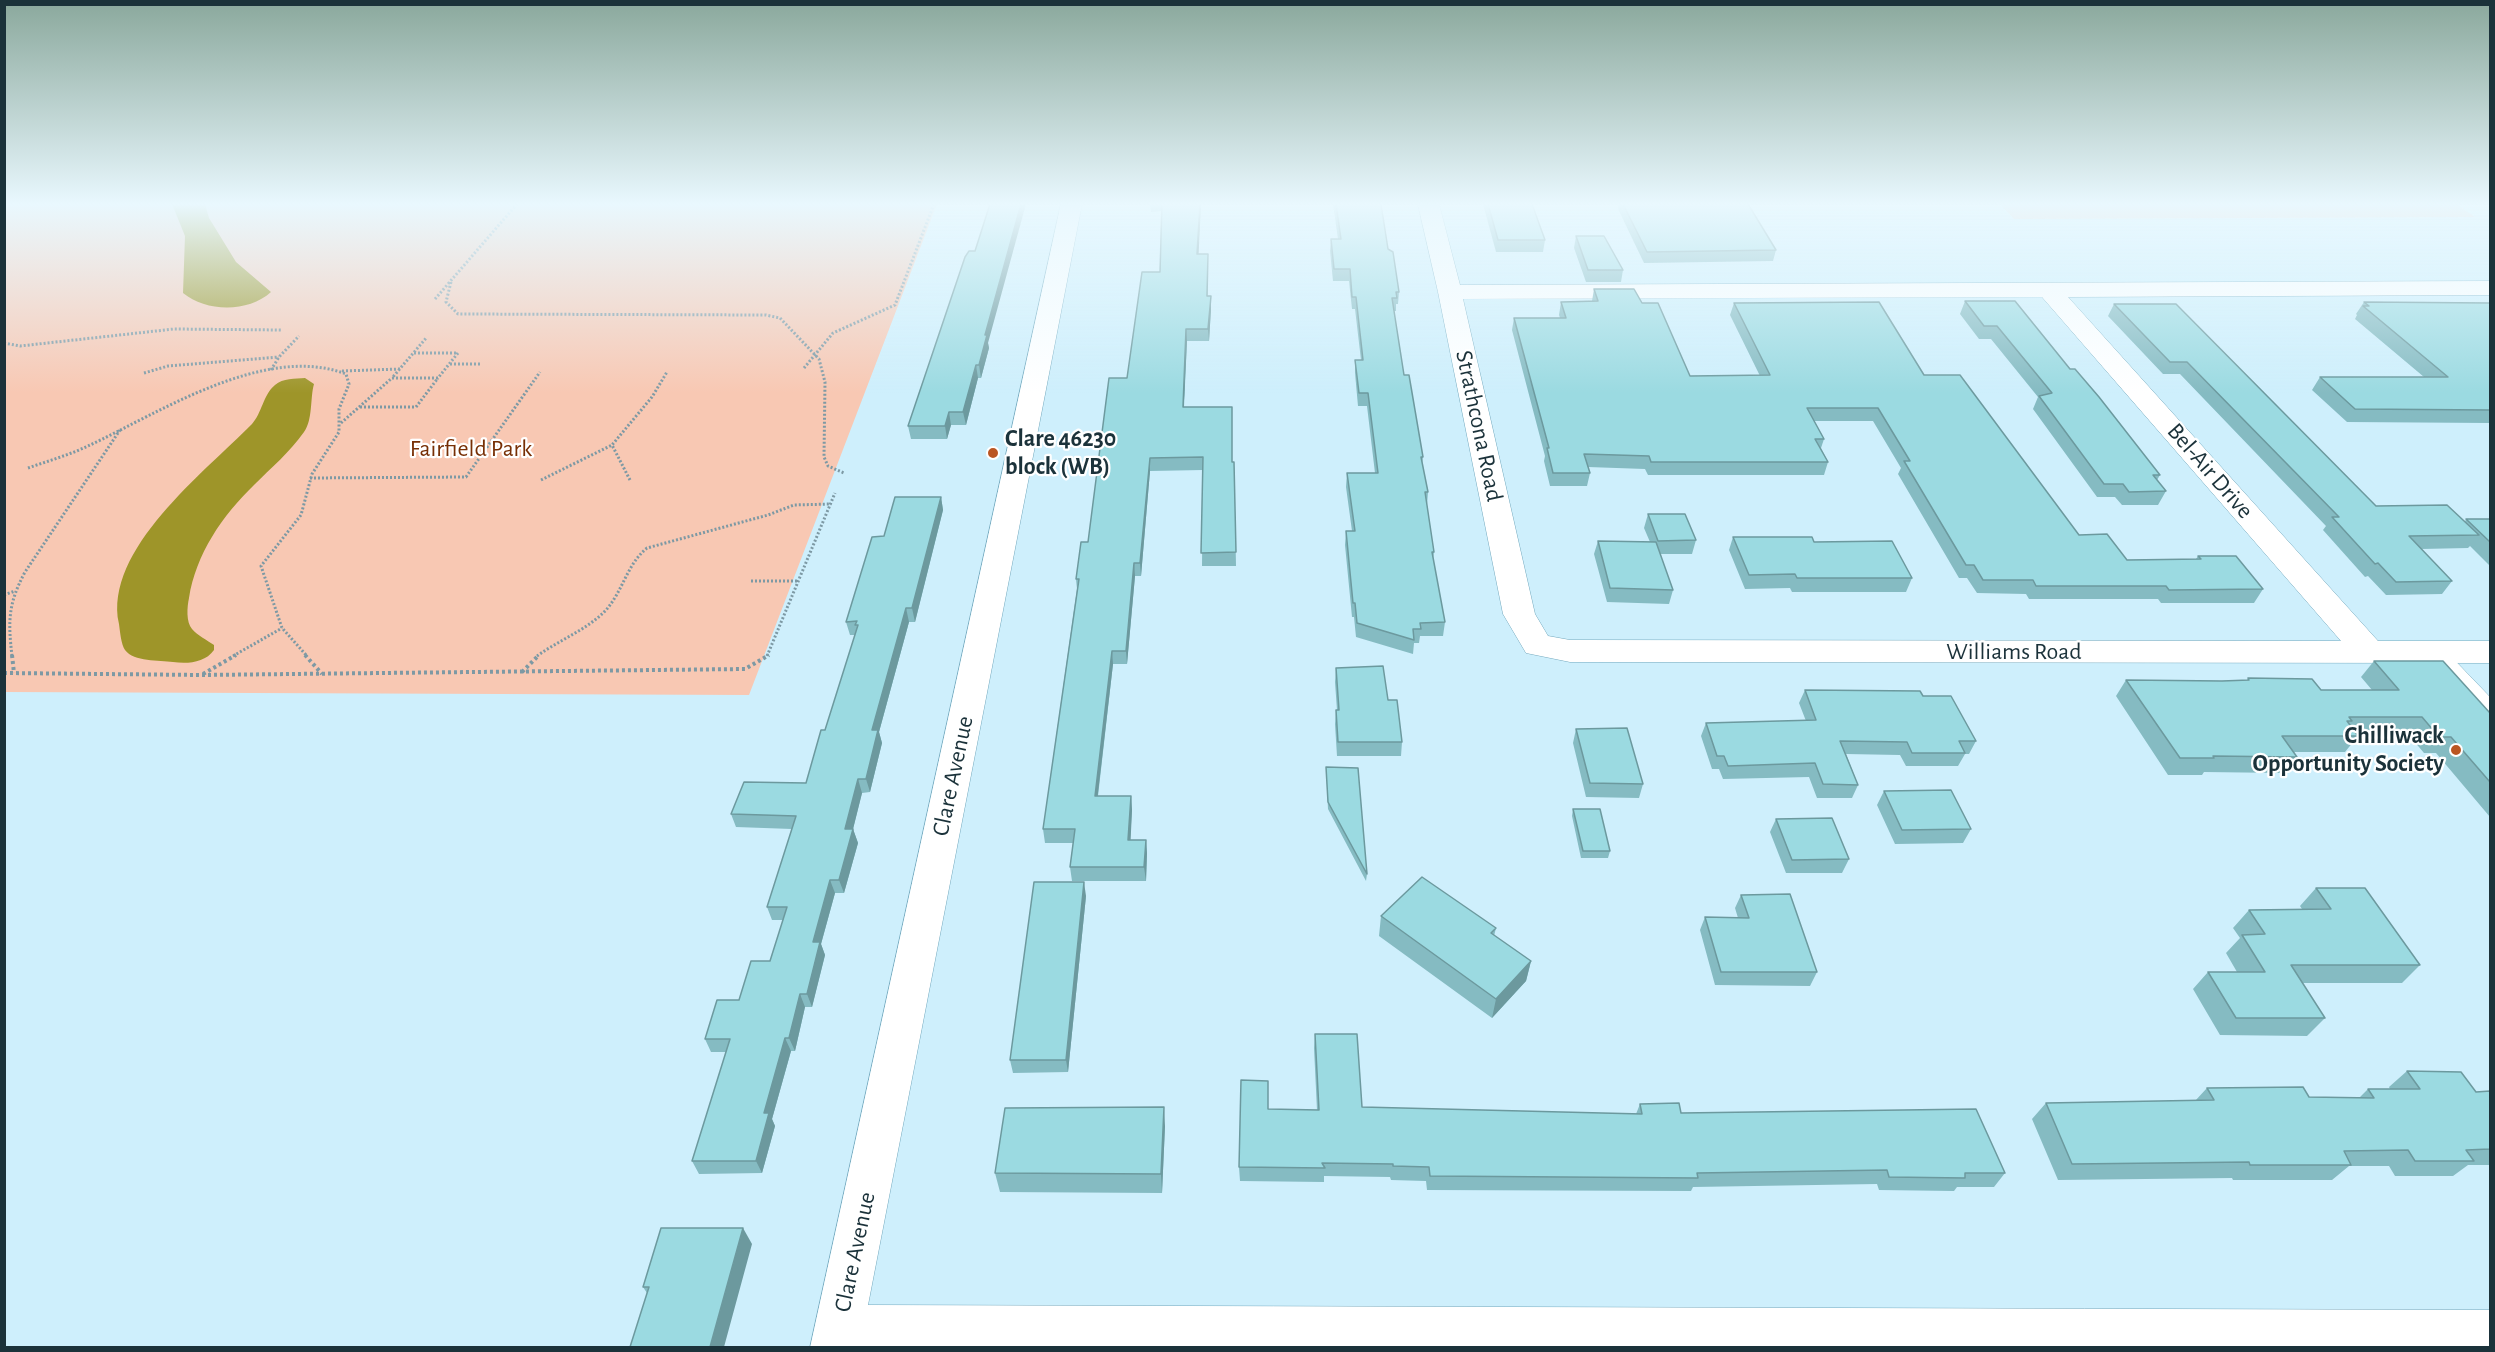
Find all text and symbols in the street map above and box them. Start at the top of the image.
street label: Strathcona Road [1449,348,1509,504]
street label: Bel-Air Drive [2161,417,2259,525]
place label: Clare 46230 block (WB) [1005,425,1116,481]
park label: Fairfield Park [410,435,532,463]
marker: Clare 46230 block (WB) [986,446,1000,460]
street label: Williams Road [1946,638,2082,666]
street label: Clare Avenue [926,713,980,839]
place label: Chilliwack Opportunity Society [2253,722,2444,778]
marker: Chilliwack Opportunity Society [2449,743,2463,757]
street label: Clare Avenue [828,1189,882,1315]

